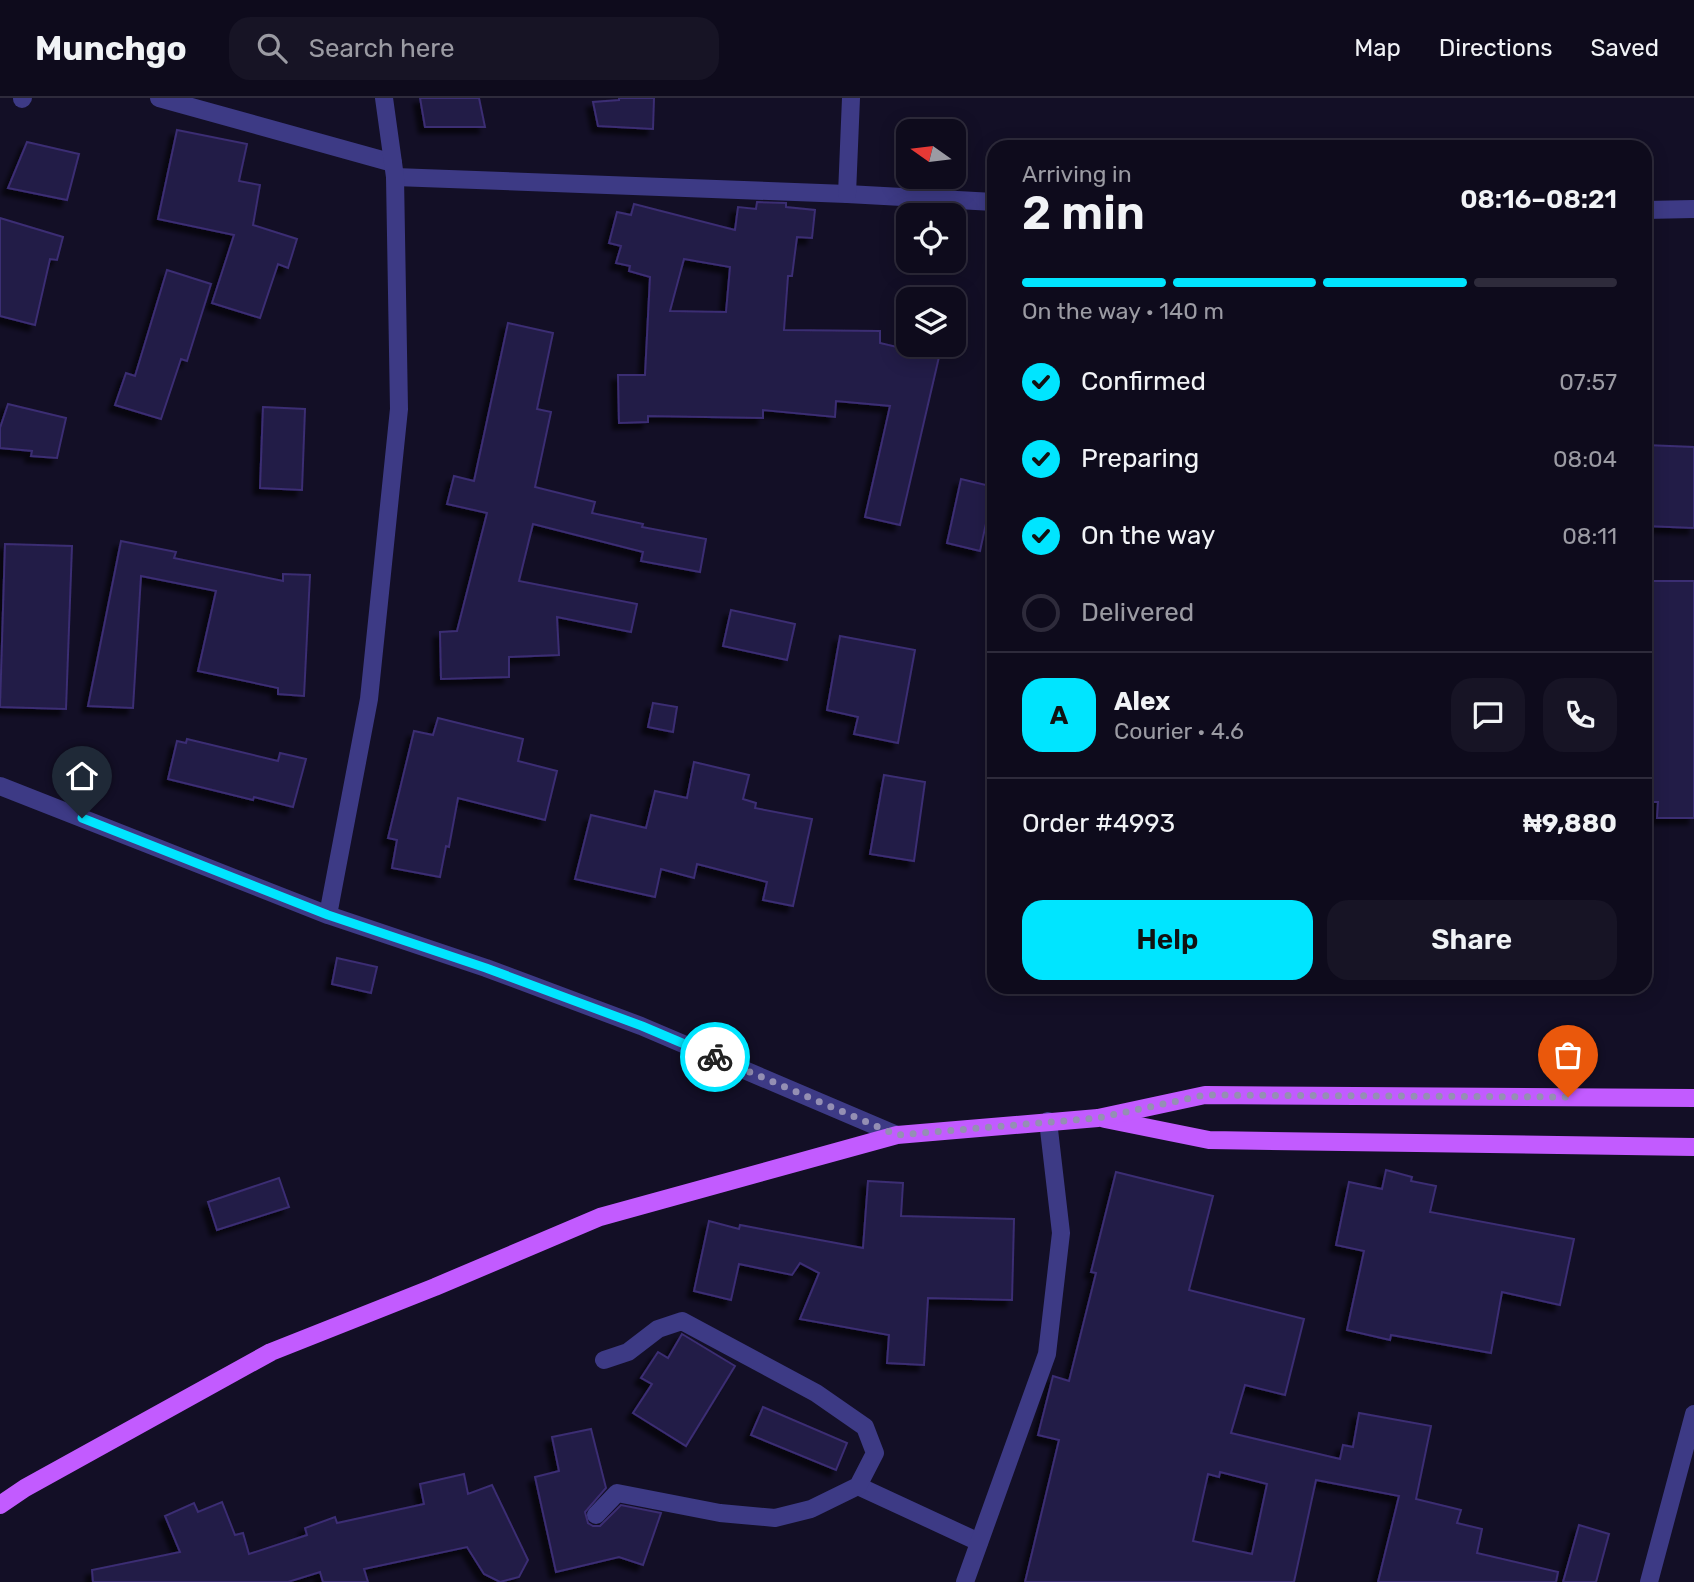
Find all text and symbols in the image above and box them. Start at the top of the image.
search box [229,17,719,80]
text: Munchgo [35,29,187,68]
icon: search [253,29,291,67]
text: Search here [309,33,455,64]
text: Map [1354,34,1401,62]
text: Directions [1439,34,1552,62]
text: Saved [1590,34,1659,62]
north arrow [896,119,966,189]
map controls [896,119,966,357]
text: Arriving in [1022,160,1132,188]
text: 08:16–08:21 [1460,184,1617,215]
text: 2 min [1022,186,1145,241]
button: locate [896,203,966,273]
button: layers [896,287,966,357]
text: On the way · 140 m [1022,297,1224,325]
icon: check [1022,363,1060,401]
text: Confirmed [1081,366,1206,397]
text: 07:57 [1559,368,1617,396]
icon: check [1022,440,1060,478]
text: Preparing [1081,443,1199,474]
text: 08:04 [1553,445,1617,473]
icon: check [1022,517,1060,555]
text: On the way [1081,520,1215,551]
text: 08:11 [1562,522,1617,550]
text: Delivered [1081,597,1194,628]
button: chat [1451,678,1525,752]
button: phone [1543,678,1617,752]
text: Alex [1114,686,1170,717]
text: A [1050,700,1068,731]
text: Courier · 4.6 [1114,717,1244,745]
pin [52,746,112,818]
icon: home [63,757,101,795]
text: Order #4993 [1022,808,1175,839]
text: ₦9,880 [1523,808,1617,839]
button: Help [1022,900,1313,980]
button: Share [1327,900,1617,980]
courier [680,1022,750,1092]
pin [1538,1025,1598,1097]
icon: bag [1549,1036,1587,1074]
icon: bike [696,1038,734,1076]

